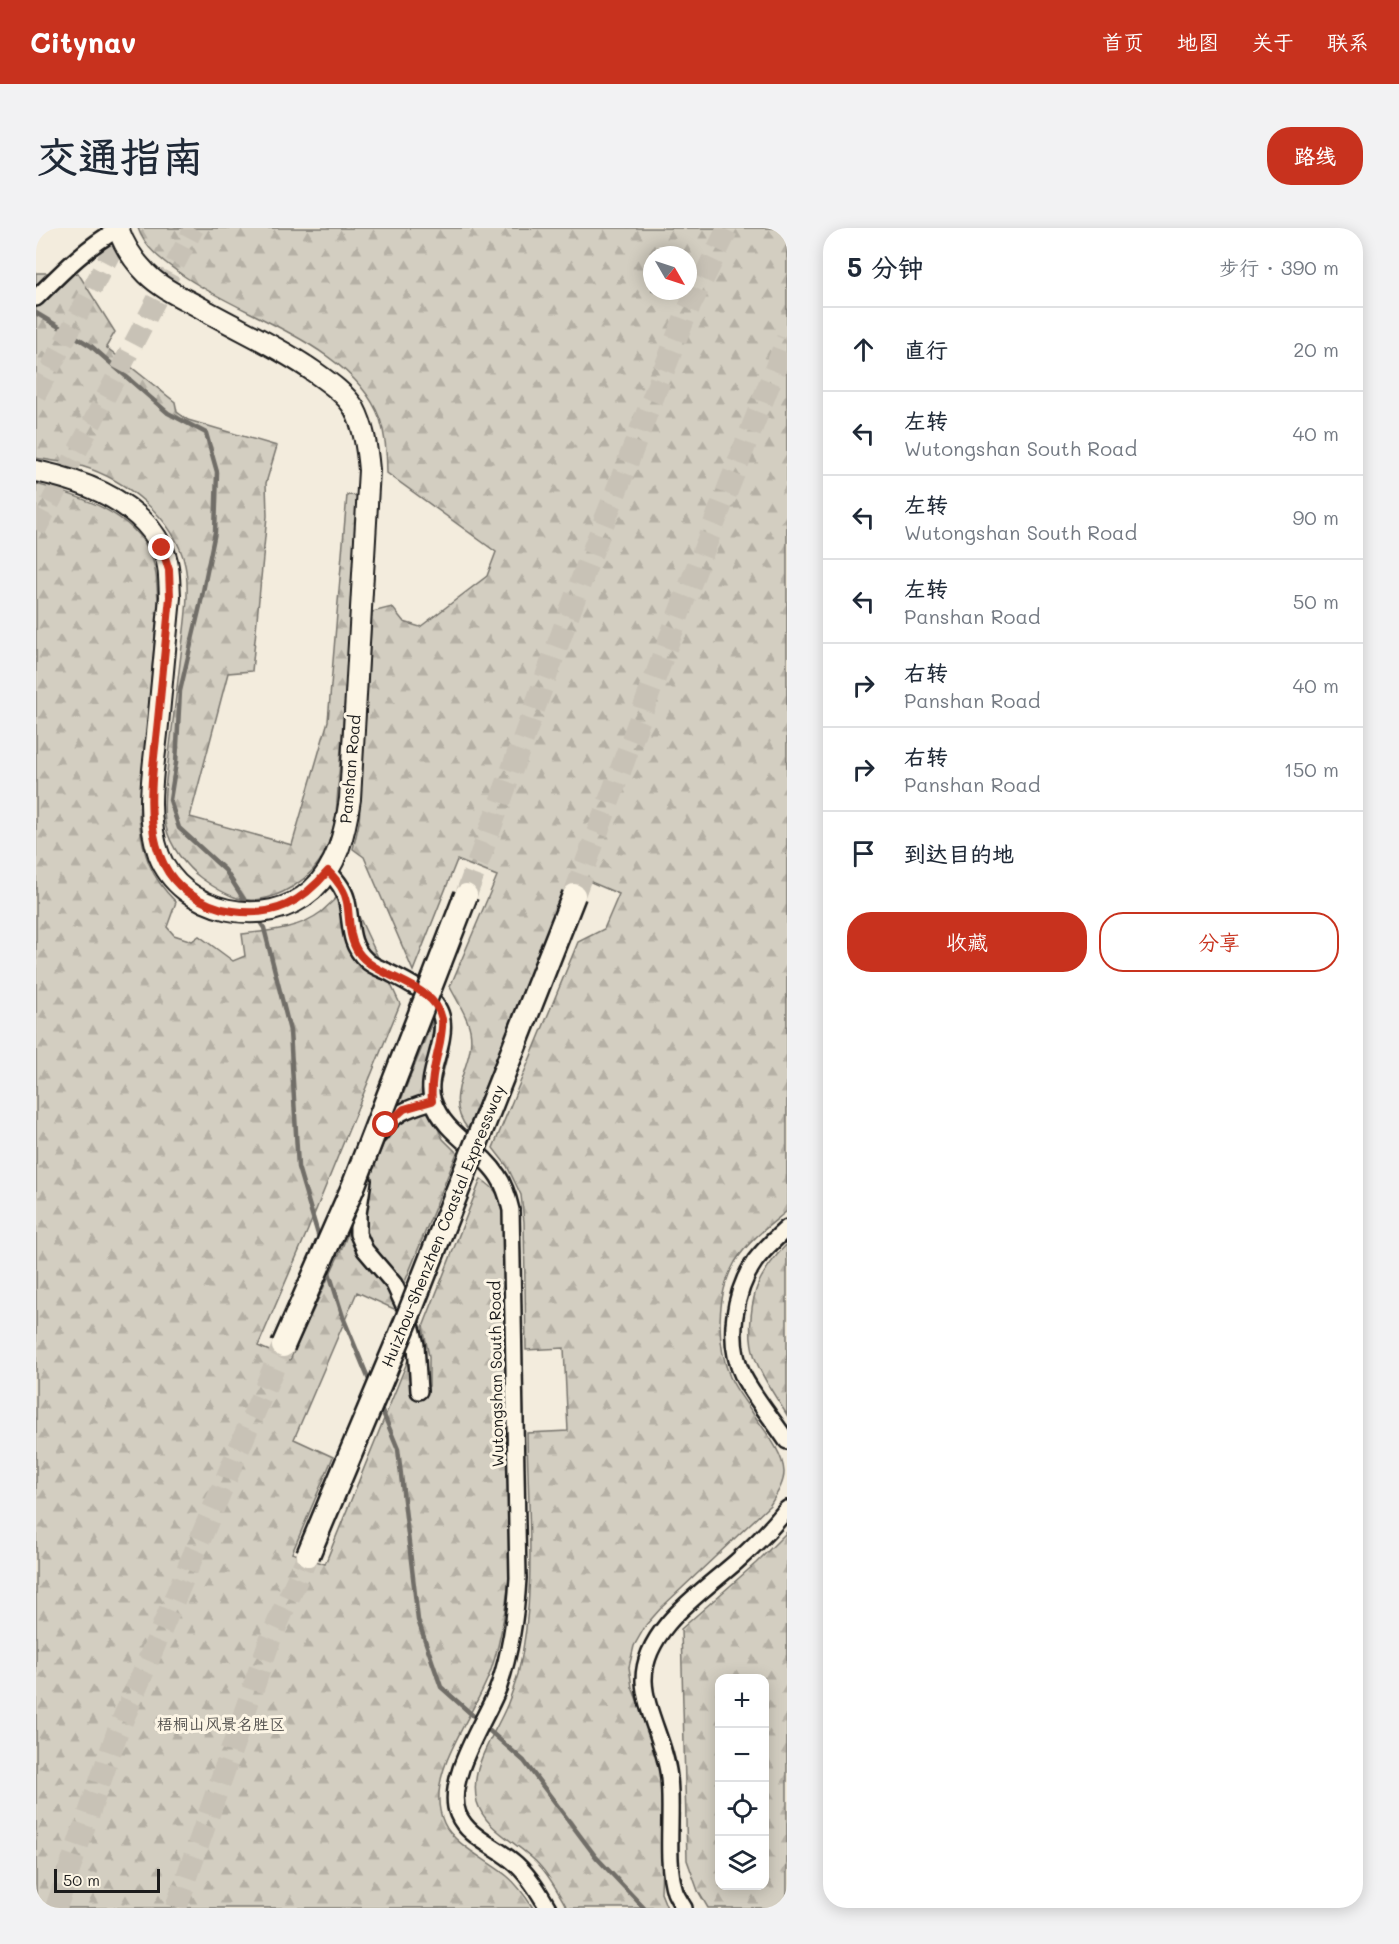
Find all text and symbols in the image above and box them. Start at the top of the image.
text: Citynav [30,24,136,60]
text: 首页 [1102,28,1144,55]
text: 地图 [1177,28,1219,55]
text: 关于 [1252,28,1294,55]
text: 联系 [1327,28,1369,55]
button: 路线 [1267,127,1363,185]
text: 交通指南 [36,128,204,183]
north arrow [643,246,697,300]
text: 5 分钟 [847,250,924,284]
text: 步行 · 390 m [1219,254,1339,280]
icon: ahead [847,333,880,366]
text: 直行 [904,335,948,364]
text: 20 m [1293,336,1339,362]
text: 左转 [904,406,948,435]
icon: left [847,417,880,450]
text: 40 m [1293,420,1339,446]
text: Wutongshan South Road [904,435,1137,461]
text: 左转 [904,490,948,519]
icon: left [847,501,880,534]
text: 90 m [1293,504,1339,530]
text: Wutongshan South Road [904,519,1137,545]
route end [148,534,174,560]
text: 左转 [904,574,948,603]
icon: left [847,585,880,618]
text: 50 m [1293,588,1339,614]
text: Panshan Road [904,603,1041,629]
text: 右转 [904,658,948,687]
icon: right [847,669,880,702]
text: 40 m [1293,672,1339,698]
text: Panshan Road [904,687,1041,713]
street label: Panshan Road [334,714,365,824]
text: 右转 [904,742,948,771]
icon: right [847,753,880,786]
text: 150 m [1284,756,1339,782]
text: Panshan Road [904,771,1041,797]
icon: arrive [847,837,880,870]
text: 到达目的地 [904,839,1014,868]
button: 收藏 [847,912,1087,972]
button: 分享 [1099,912,1339,972]
street label: Huizhou-Shenzhen Coastal Expressway [376,1082,509,1370]
route start [372,1111,398,1137]
street label: Wutongshan South Road [483,1281,508,1467]
map controls [715,1674,769,1890]
button: + [715,1674,769,1728]
park label: 梧桐山风景名胜区 [157,1713,285,1734]
button: − [715,1728,769,1782]
button: locate [715,1782,769,1836]
button: layers [715,1836,769,1890]
scale bar [54,1866,160,1894]
text: 50 m [63,1869,100,1890]

